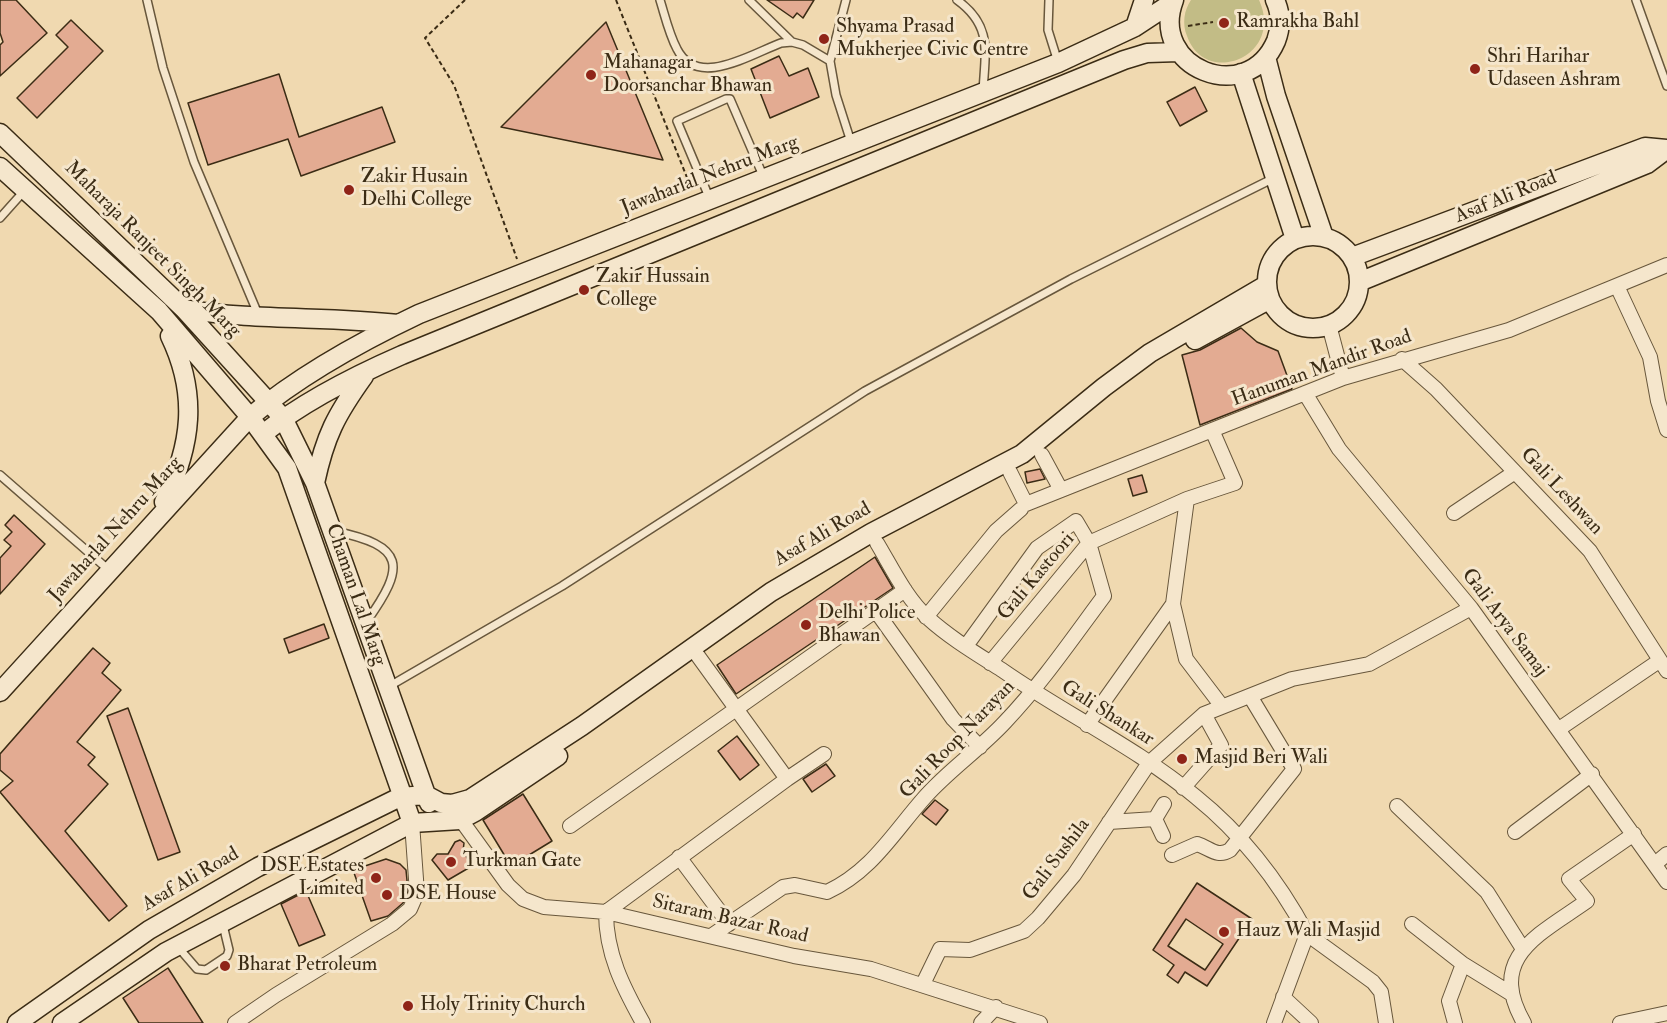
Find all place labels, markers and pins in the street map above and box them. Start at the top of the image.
place label: Ramrakha Bahl [1236,11,1359,35]
place label: Shyama Prasad Mukherjee Civic Centre [836,16,1028,63]
marker: Ramrakha Bahl [1217,16,1231,30]
marker: Shyama Prasad Mukherjee Civic Centre [817,32,831,46]
place label: Shri Harihar Udaseen Ashram [1487,46,1621,93]
place label: Mahanagar Doorsanchar Bhawan [603,52,772,99]
marker: Shri Harihar Udaseen Ashram [1468,62,1482,76]
marker: Mahanagar Doorsanchar Bhawan [584,68,598,82]
place label: Zakir Husain Delhi College [361,166,472,213]
marker: Zakir Husain Delhi College [342,183,356,197]
place label: Zakir Hussain College [596,266,710,313]
marker: Zakir Hussain College [577,283,591,297]
place label: Delhi Police Bhawan [818,602,915,649]
marker: Delhi Police Bhawan [799,618,813,632]
place label: Masjid Beri Wali [1194,747,1328,771]
marker: Masjid Beri Wali [1175,752,1189,766]
place label: Turkman Gate [463,850,581,874]
place label: DSE Estates Limited [260,855,364,902]
marker: Turkman Gate [444,855,458,869]
marker: DSE Estates Limited [369,871,383,885]
place label: DSE House [399,883,496,907]
marker: DSE House [380,888,394,902]
place label: Hauz Wali Masjid [1236,920,1380,944]
marker: Hauz Wali Masjid [1217,925,1231,939]
place label: Bharat Petroleum [237,954,377,978]
marker: Bharat Petroleum [218,959,232,973]
place label: Holy Trinity Church [420,994,585,1018]
marker: Holy Trinity Church [401,999,415,1013]

